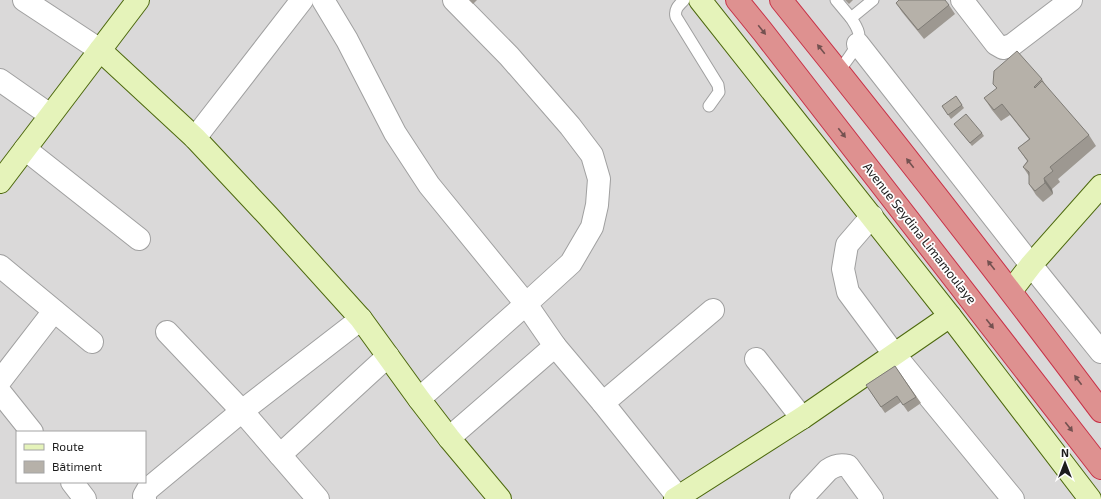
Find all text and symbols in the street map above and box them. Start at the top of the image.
one-way arrow [757,24,766,35]
one-way arrow [817,44,826,55]
one-way arrow [837,127,846,138]
one-way arrow [906,157,915,168]
street label: Avenue Seydina Limamoulaye [860,159,980,307]
one-way arrow [986,259,995,270]
one-way arrow [985,318,994,329]
one-way arrow [1073,374,1082,385]
one-way arrow [1065,421,1074,432]
legend [16,431,146,483]
text: Route [52,439,84,453]
north arrow [1045,443,1085,483]
text: N [1061,446,1069,459]
text: Bâtiment [52,459,103,473]

